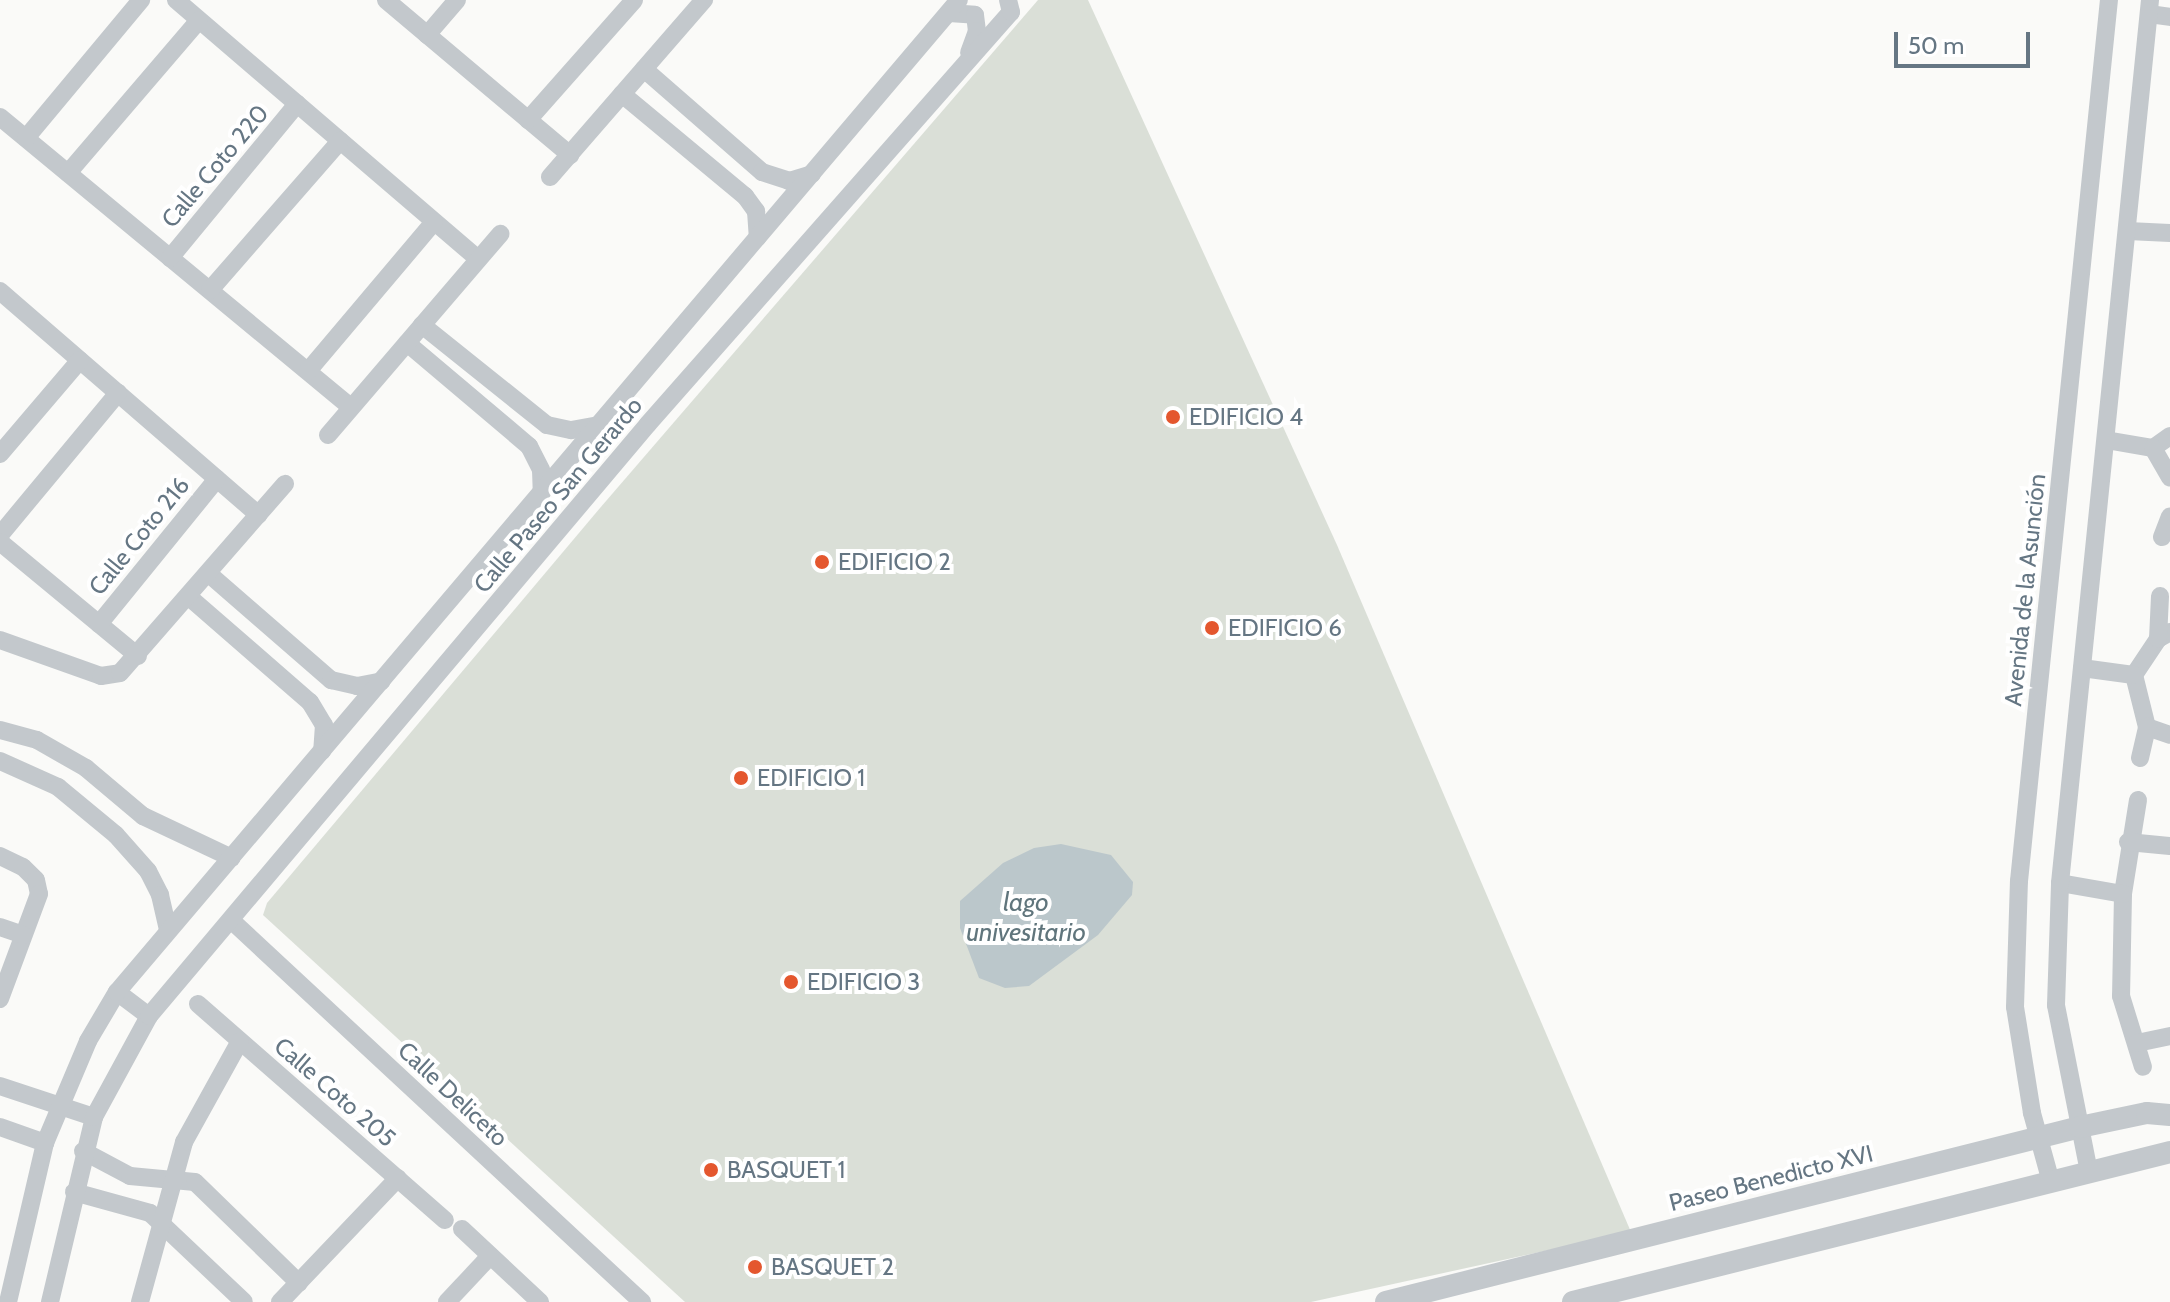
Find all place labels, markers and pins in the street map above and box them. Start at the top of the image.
place label: EDIFICIO 4 [1189,403,1303,431]
marker: EDIFICIO 4 [1164,408,1182,426]
place label: EDIFICIO 2 [838,548,951,576]
marker: EDIFICIO 2 [813,553,831,571]
place label: EDIFICIO 6 [1228,614,1342,642]
marker: EDIFICIO 6 [1203,619,1221,637]
place label: EDIFICIO 1 [757,764,865,792]
marker: EDIFICIO 1 [732,769,750,787]
place label: EDIFICIO 3 [807,968,920,996]
marker: EDIFICIO 3 [782,973,800,991]
place label: BASQUET 1 [727,1156,845,1184]
marker: BASQUET 1 [702,1161,720,1179]
place label: BASQUET 2 [771,1253,894,1281]
marker: BASQUET 2 [746,1258,764,1276]

